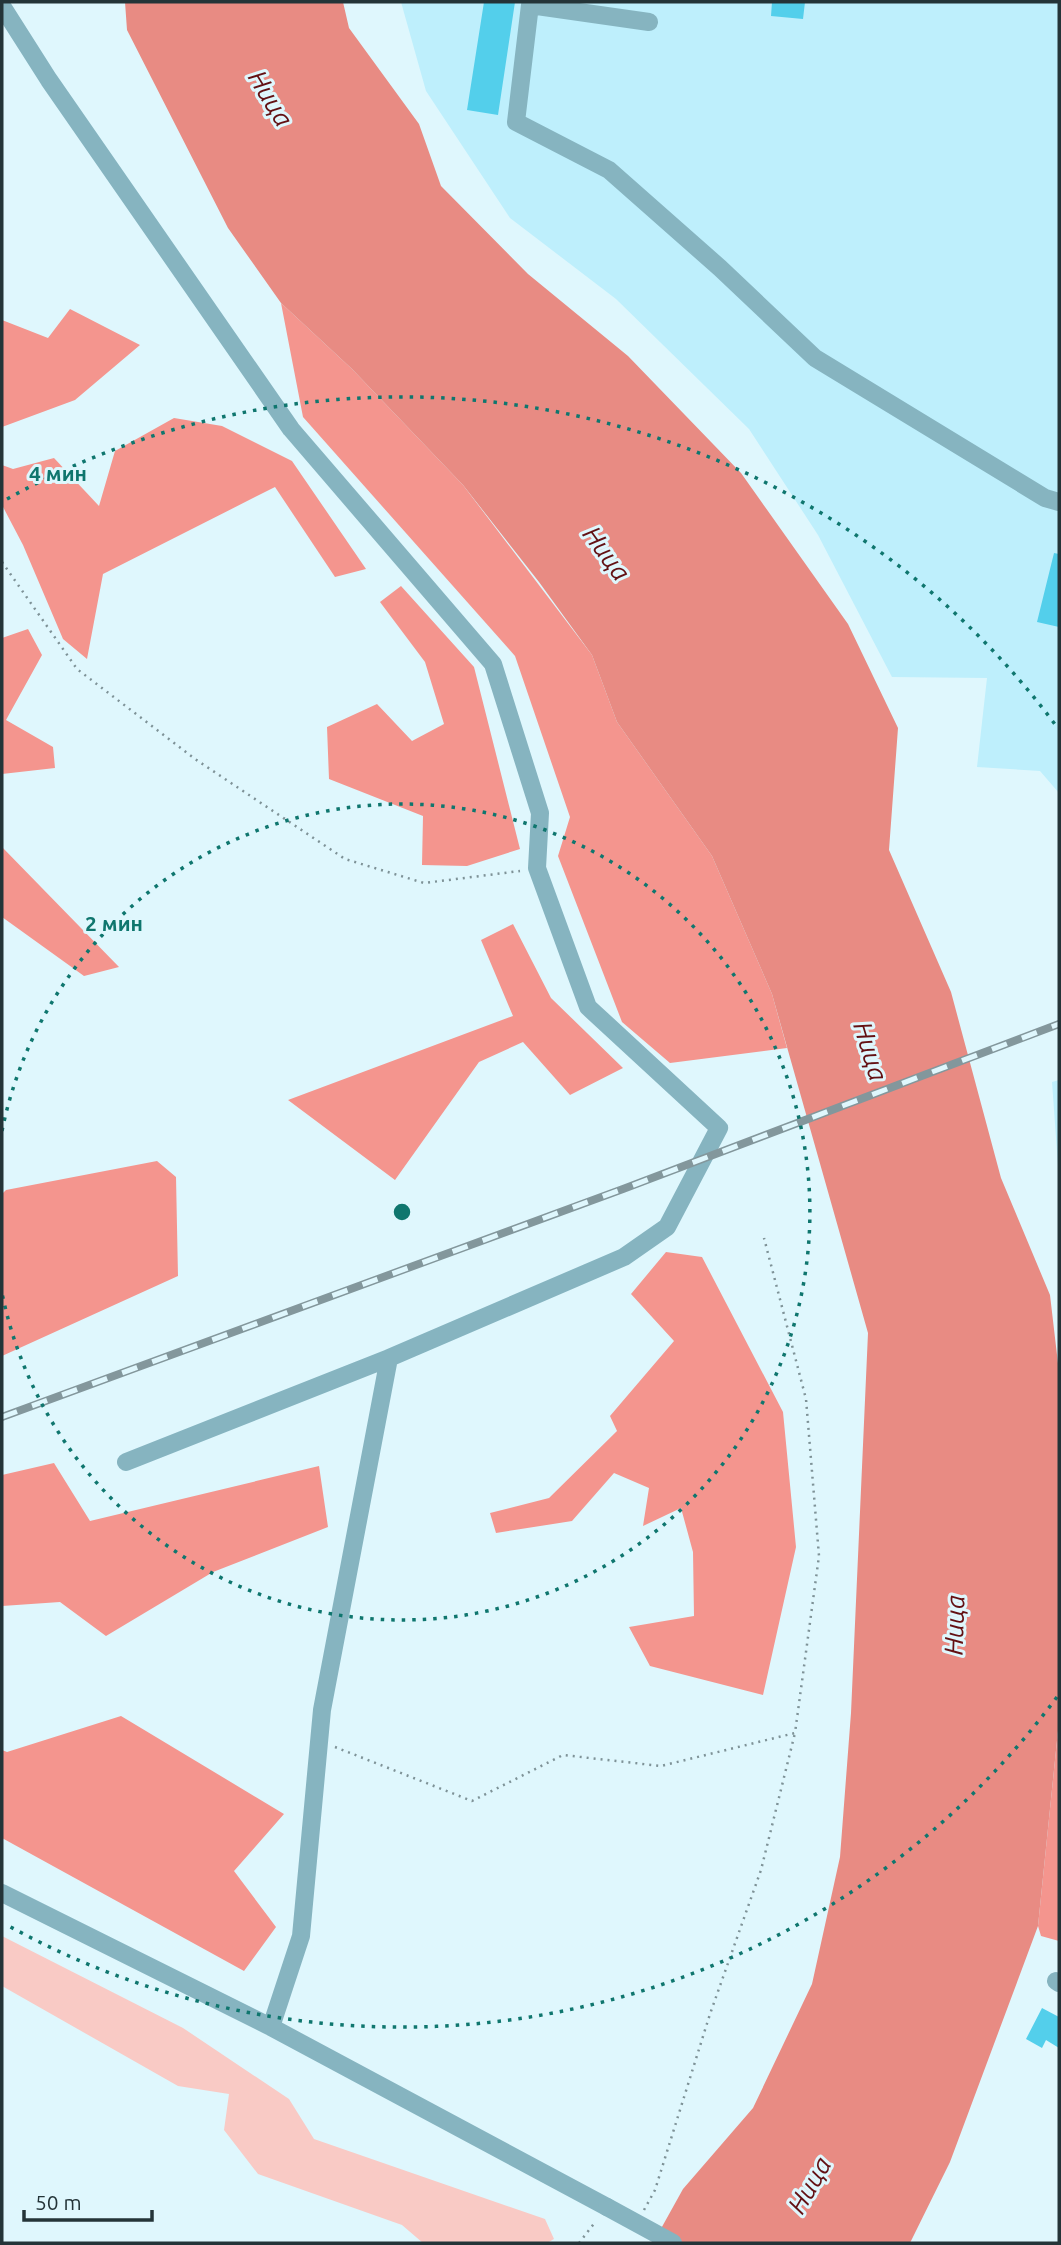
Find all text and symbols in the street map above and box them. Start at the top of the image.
water label: Ница [243,65,299,131]
text: 4 мин [29,461,87,485]
water label: Ница [578,520,636,586]
text: 2 мин [85,911,143,935]
water label: Ница [848,1018,894,1084]
centre of rings [390,1200,414,1224]
water label: Ница [938,1594,970,1656]
water label: Ница [781,2152,837,2218]
scale bar [24,2178,152,2222]
text: 50 m [35,2190,82,2214]

